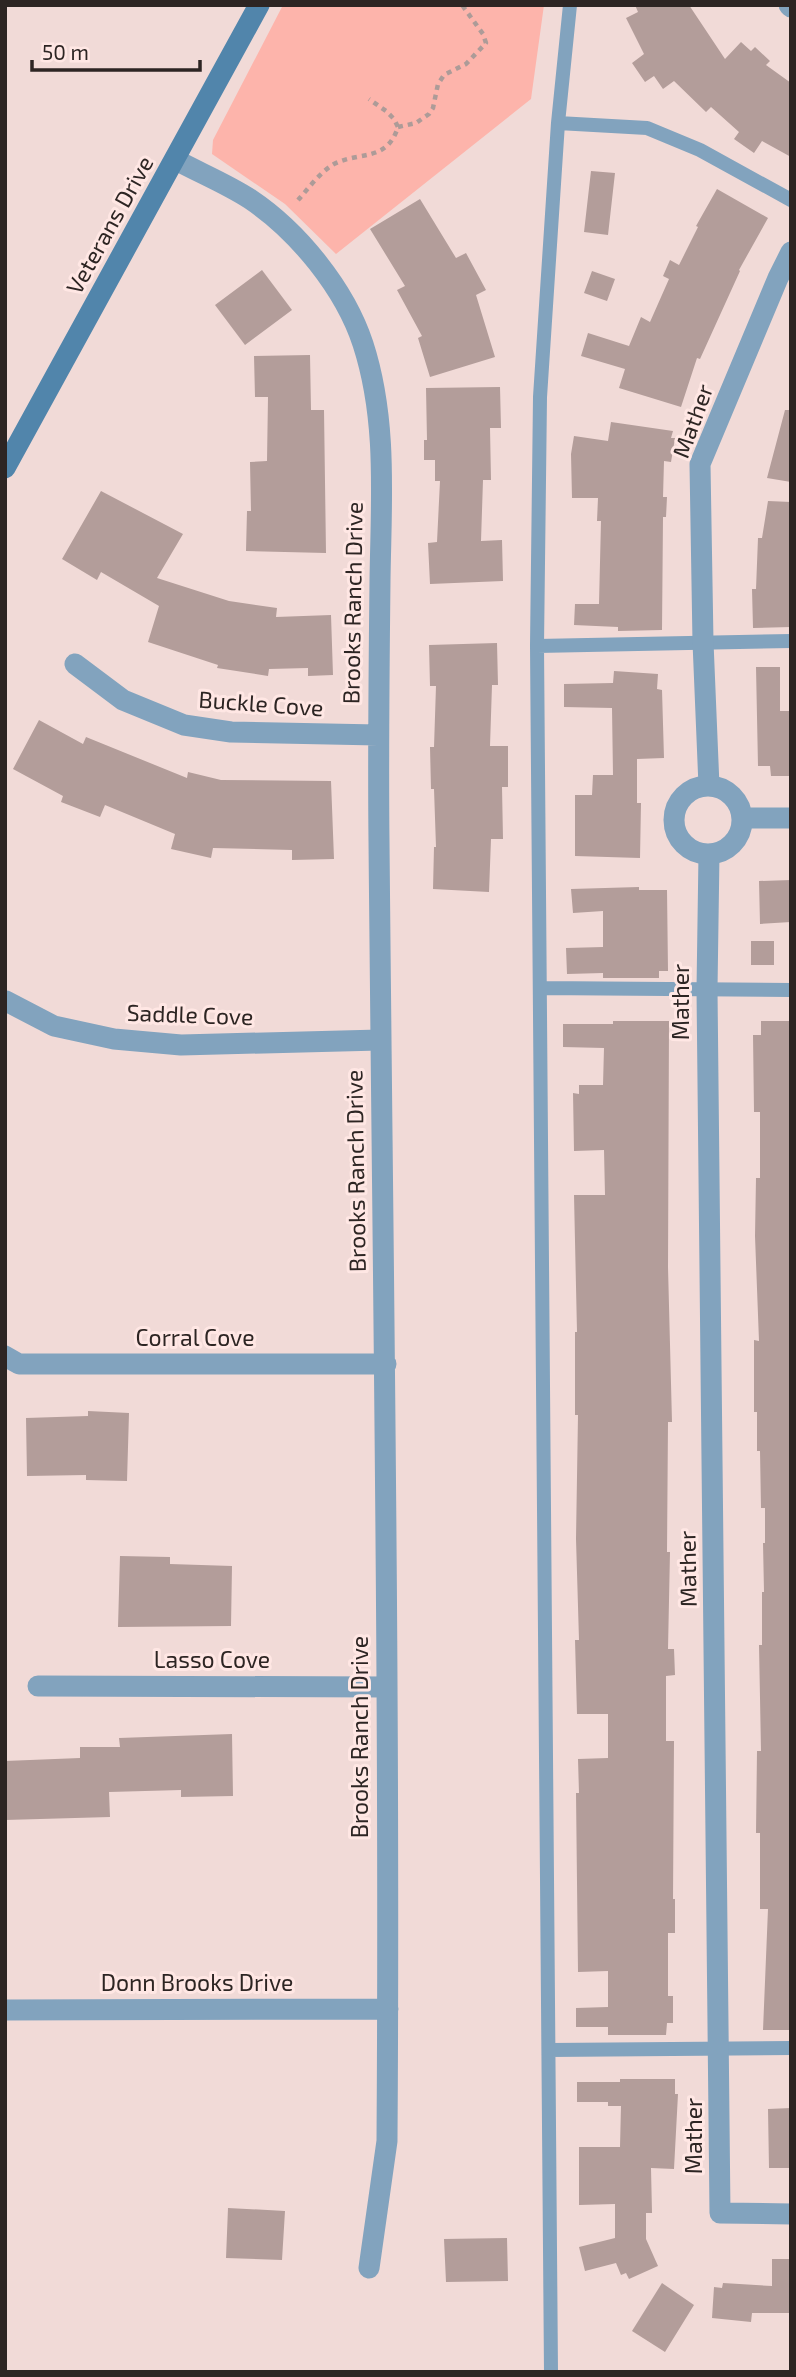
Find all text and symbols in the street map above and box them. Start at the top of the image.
scale bar [32,28,200,72]
text: 50 m [42,39,89,64]
street label: Veterans Drive [60,151,159,298]
street label: Mather [666,380,718,461]
street label: Brooks Ranch Drive [336,502,368,704]
street label: Buckle Cove [198,685,324,721]
street label: Mather [666,964,694,1040]
street label: Saddle Cove [126,998,254,1030]
street label: Brooks Ranch Drive [339,1070,371,1272]
street label: Corral Cove [135,1323,255,1351]
street label: Mather [672,1531,702,1608]
street label: Brooks Ranch Drive [345,1636,373,1838]
street label: Lasso Cove [154,1645,270,1673]
street label: Donn Brooks Drive [101,1968,293,1996]
street label: Mather [679,2098,707,2174]

